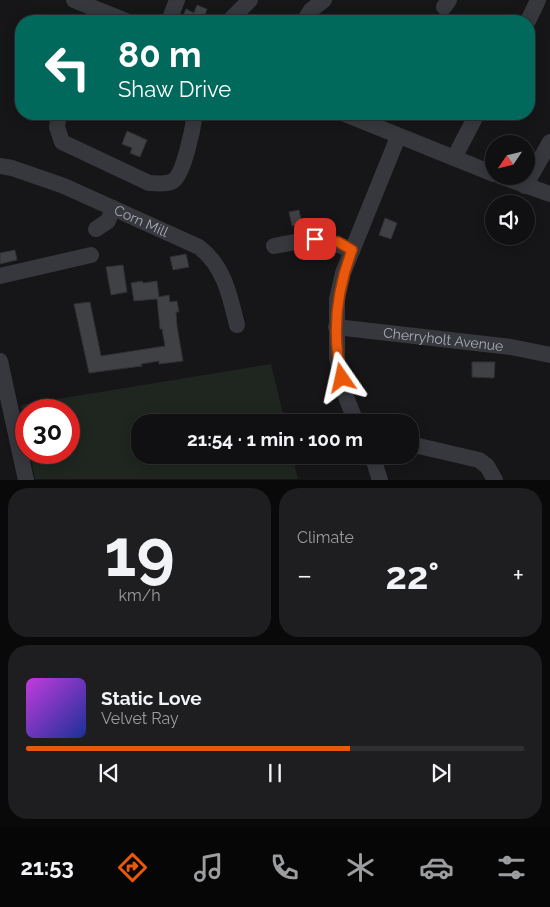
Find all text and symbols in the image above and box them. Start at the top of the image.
text: 80 m [118,34,202,75]
icon: left [35,35,100,100]
text: Shaw Drive [118,76,231,102]
north arrow [485,135,535,185]
map controls [485,135,535,245]
button: sound [485,195,535,245]
street label: Corn Mill [112,202,171,240]
pin [294,218,336,260]
icon: arrive [301,225,329,253]
street label: Cherryholt Avenue [382,324,504,354]
position arrow [315,351,367,403]
speed limit sign: 30 [15,399,80,464]
text: 21:54 · 1 min · 100 m [187,428,363,450]
text: 19 [104,515,175,591]
text: Climate [297,528,354,547]
text: 22° [386,553,439,598]
text: − [297,559,312,592]
text: + [512,559,524,592]
text: km/h [118,586,161,605]
text: Static Love [101,687,202,709]
text: Velvet Ray [101,709,179,728]
icon: previous [95,759,123,787]
icon: pause [261,759,289,787]
icon: next [427,759,455,787]
icon: directions [115,850,150,885]
icon: music [191,850,226,885]
icon: phone [267,850,302,885]
icon: climate [343,850,378,885]
icon: car [419,850,454,885]
icon: filters [494,850,529,885]
text: 21:53 [20,854,74,880]

